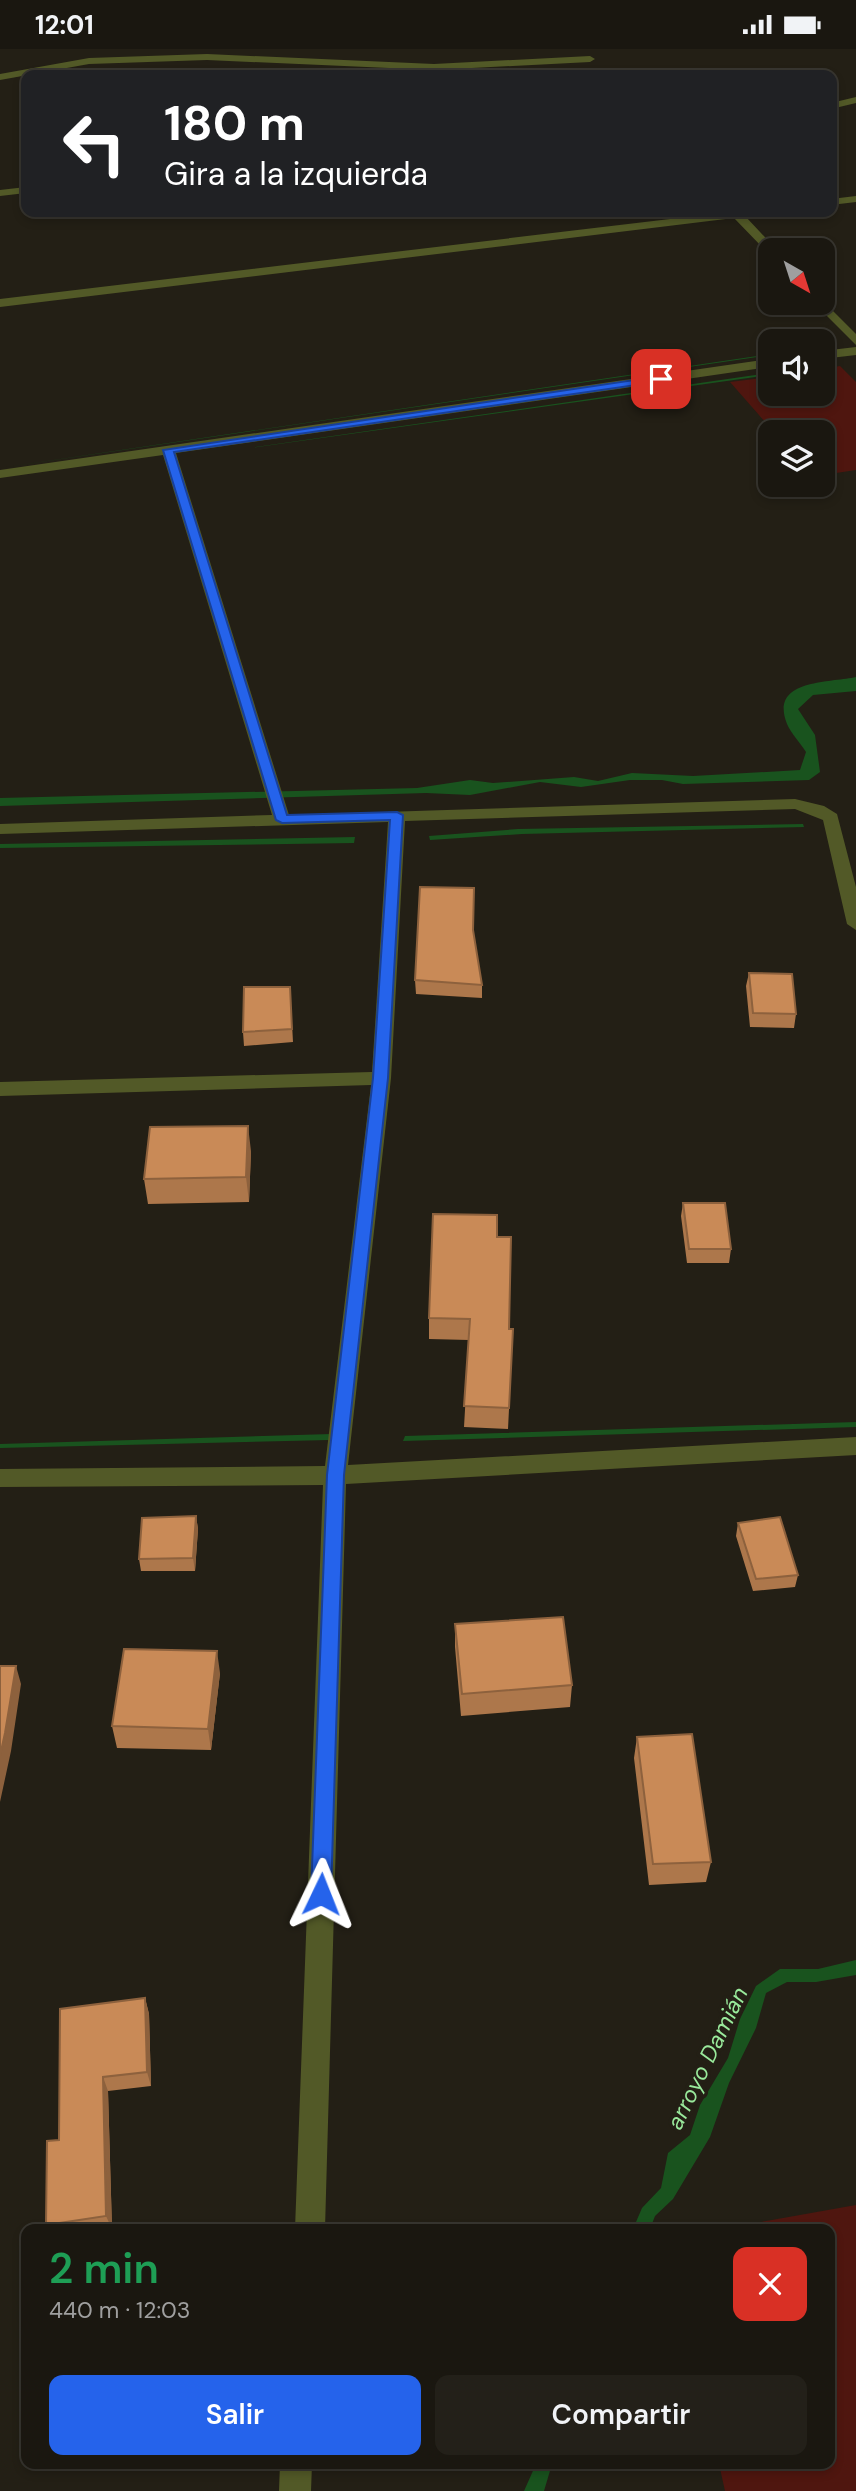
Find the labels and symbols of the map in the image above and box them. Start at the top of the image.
north arrow [758,238,835,315]
pin [631,349,691,409]
position arrow [284,1857,358,1931]
water label: arroyo Damián [660,1982,754,2134]

